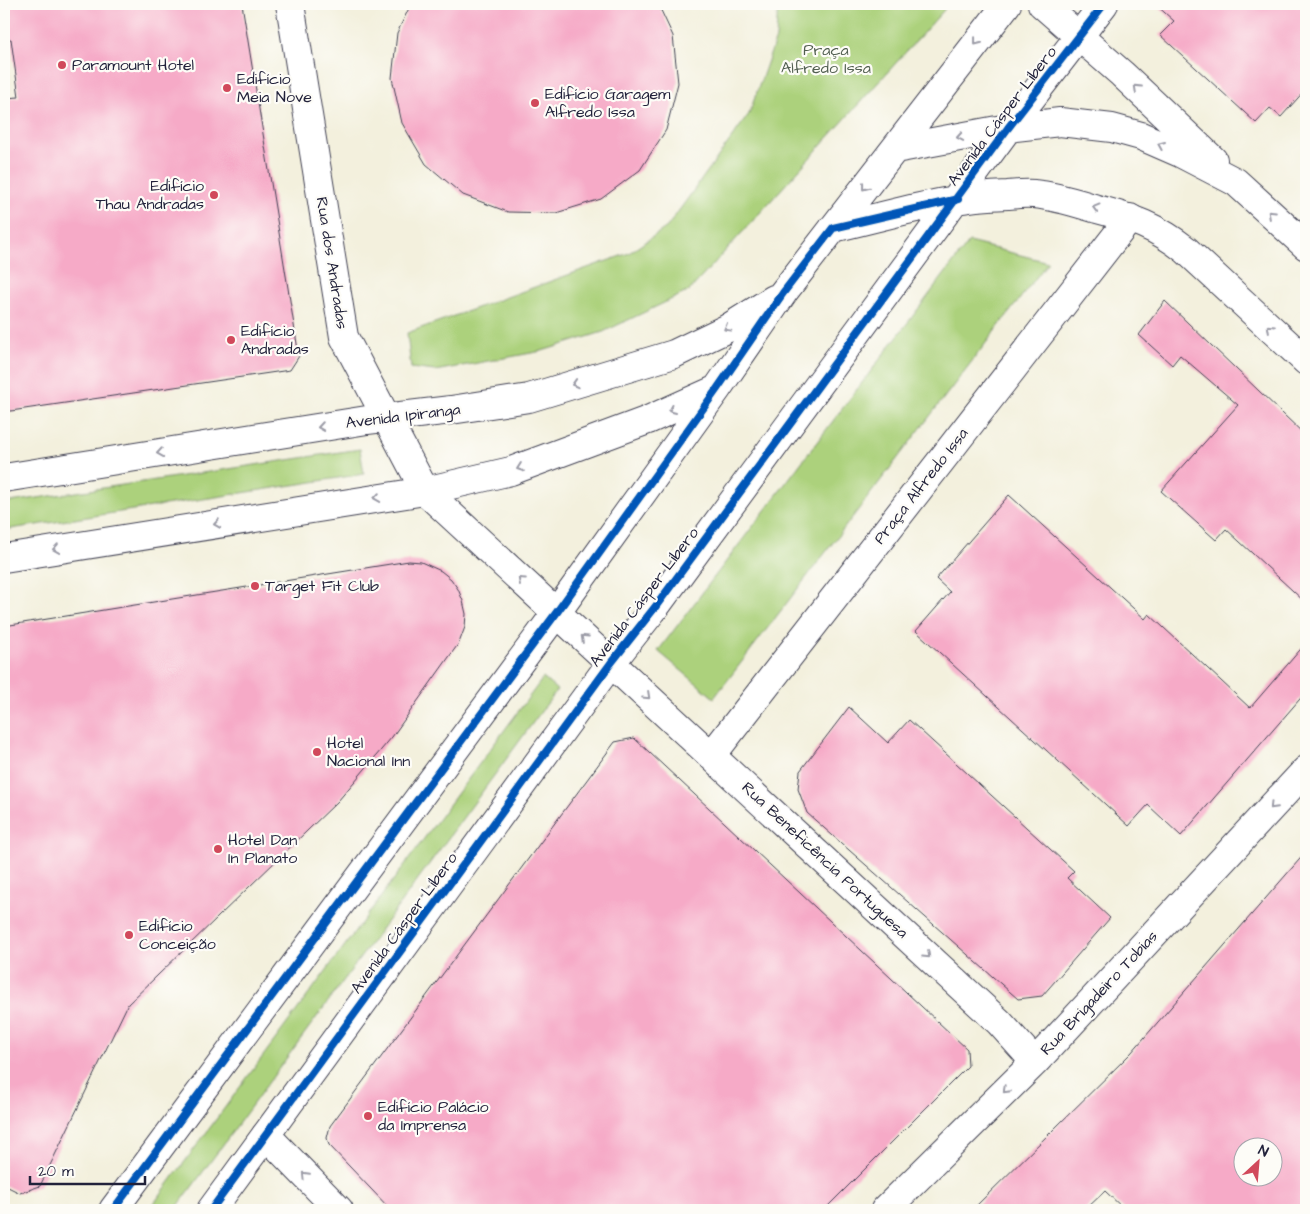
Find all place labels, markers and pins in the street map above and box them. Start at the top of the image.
place label: Paramount Hotel [72,54,194,76]
marker: Paramount Hotel [56,59,68,71]
place label: Edifício Meia Nove [237,68,312,108]
marker: Edifício Meia Nove [221,82,233,94]
place label: Edifício Garagem Alfredo Issa [545,83,671,123]
marker: Edifício Garagem Alfredo Issa [529,97,541,109]
place label: Edifício Thau Andradas [96,175,204,215]
marker: Edifício Thau Andradas [208,189,220,201]
place label: Edifício Andradas [241,320,309,360]
marker: Edifício Andradas [225,334,237,346]
place label: Target Fit Club [265,575,379,598]
marker: Target Fit Club [249,580,261,592]
place label: Hotel Nacional Inn [327,732,410,772]
marker: Hotel Nacional Inn [311,746,323,758]
place label: Hotel Dan In Planato [228,829,297,869]
marker: Hotel Dan In Planato [212,843,224,855]
place label: Edifício Conceição [139,915,216,955]
marker: Edifício Conceição [123,929,135,941]
place label: Edifício Palácio da Imprensa [378,1096,489,1136]
marker: Edifício Palácio da Imprensa [362,1110,374,1122]

